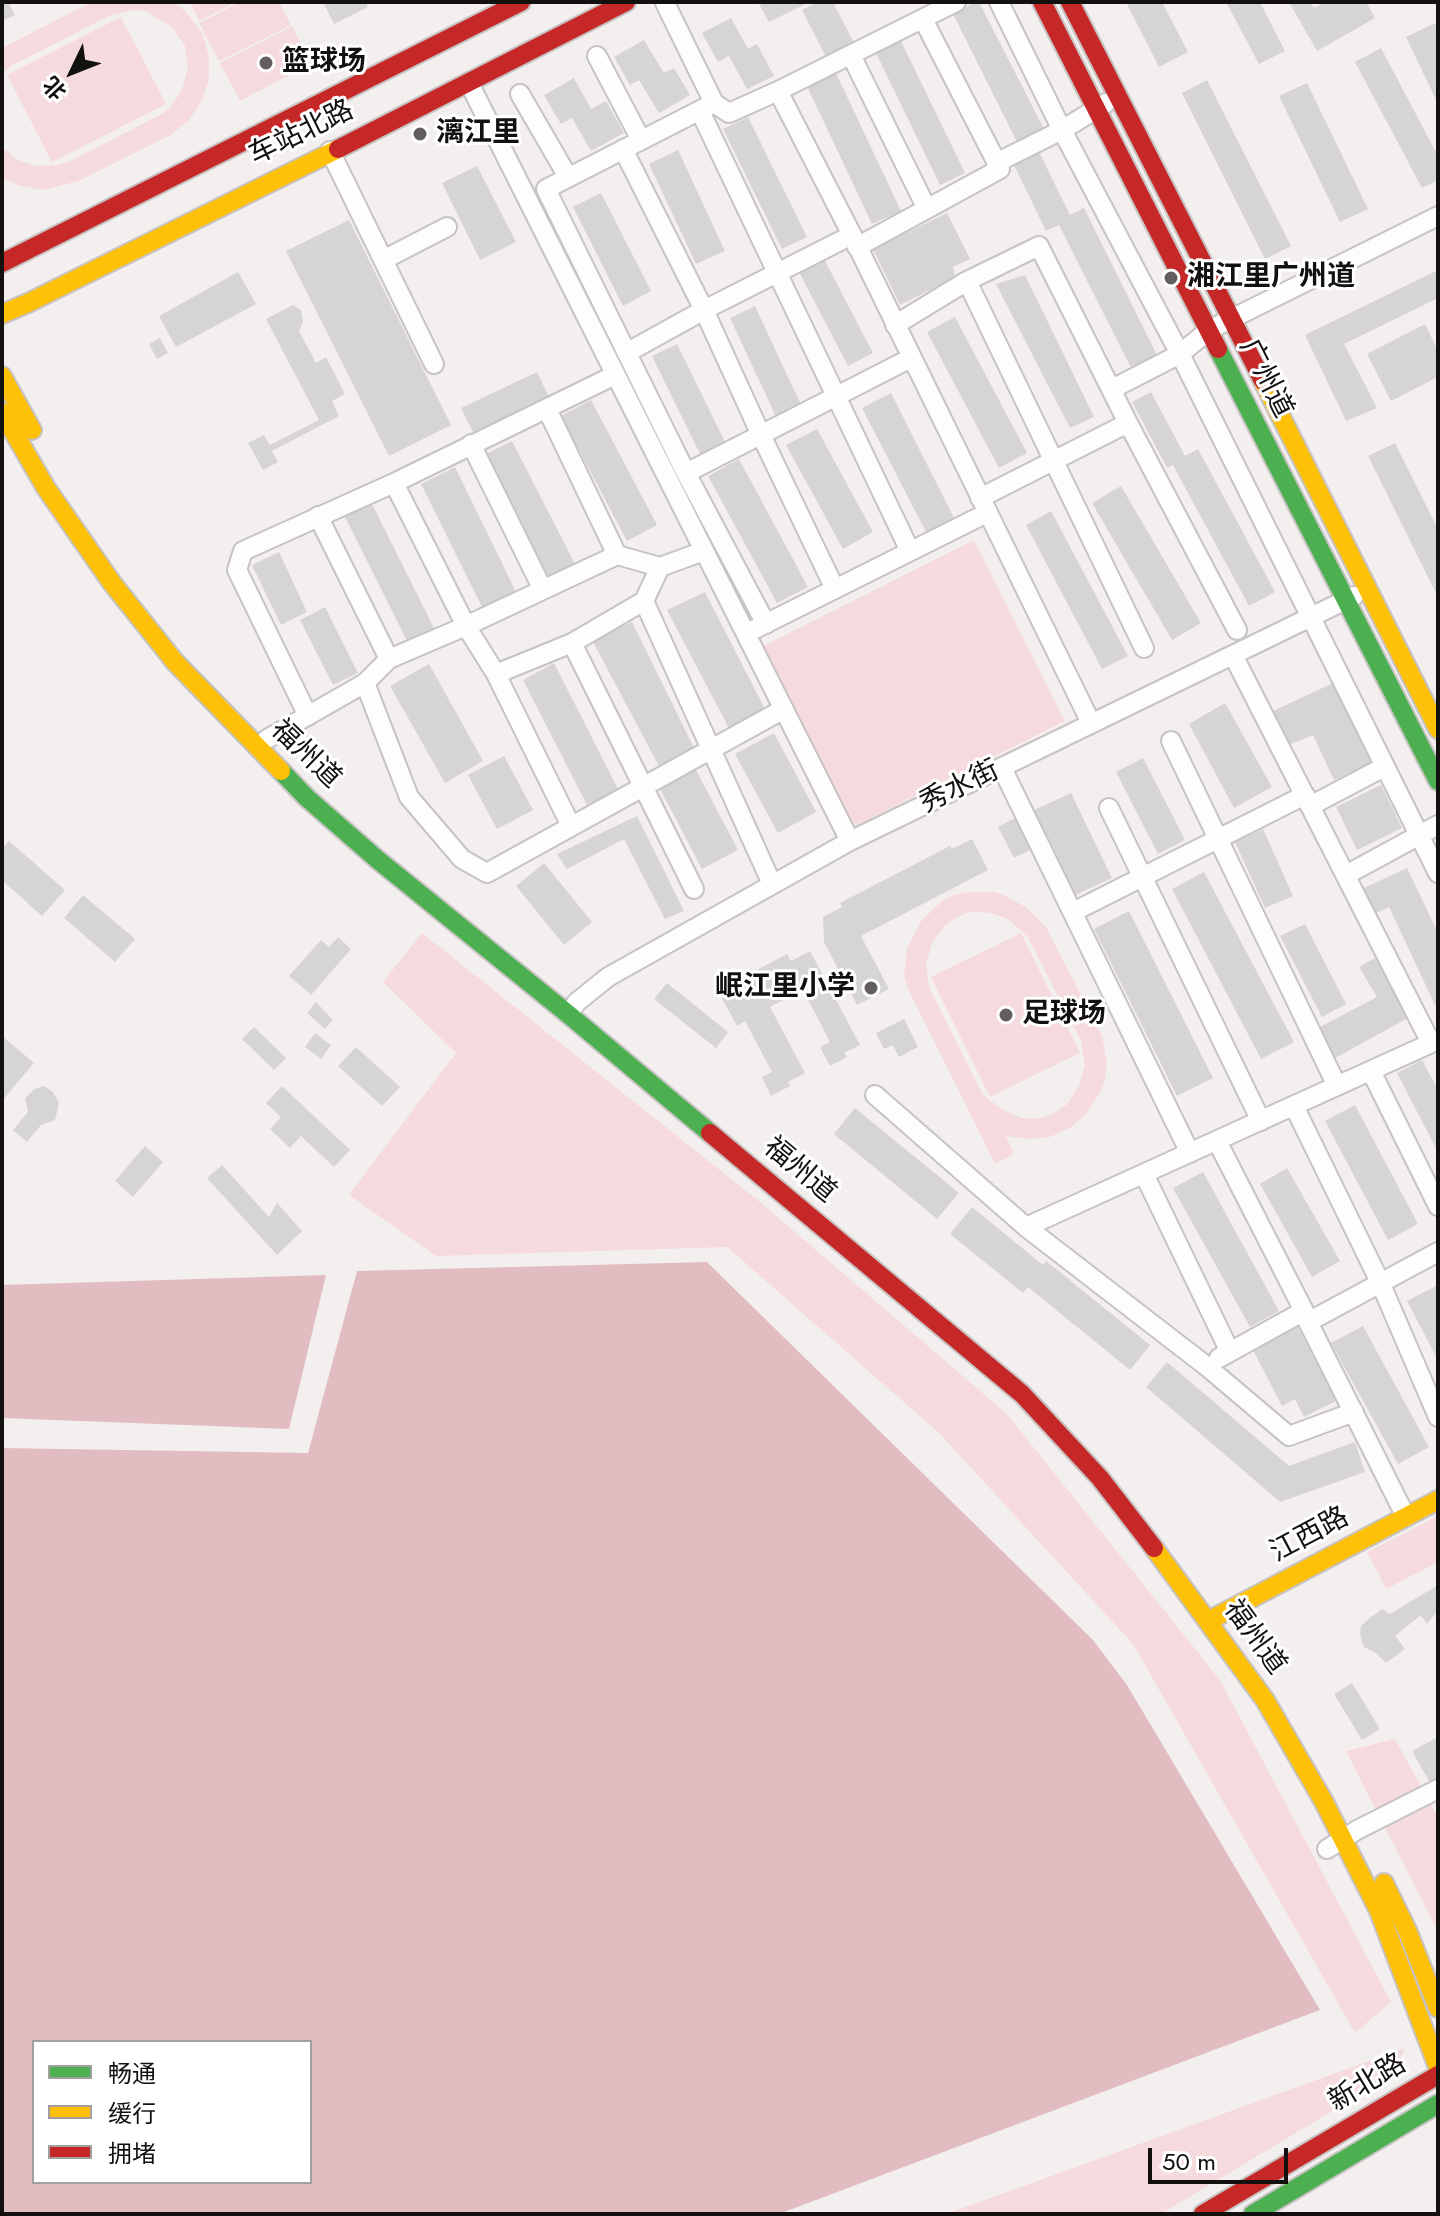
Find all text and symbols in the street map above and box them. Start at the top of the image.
north arrow [32,32,112,112]
place label: 篮球场 [282,46,366,80]
marker: 篮球场 [257,54,275,72]
text: 北 [35,69,74,107]
street label: 车站北路 [244,94,360,174]
place label: 漓江里 [436,117,520,151]
marker: 漓江里 [411,125,429,143]
place label: 湘江里广州道 [1187,261,1355,295]
marker: 湘江里广州道 [1162,269,1180,287]
street label: 广州道 [1231,334,1299,424]
street label: 福州道 [263,714,347,796]
street label: 秀水街 [915,754,1005,822]
place label: 岷江里小学 [715,971,855,1005]
marker: 岷江里小学 [862,979,880,997]
place label: 足球场 [1022,998,1106,1032]
marker: 足球场 [997,1006,1015,1024]
street label: 福州道 [756,1131,842,1211]
street label: 江西路 [1265,1501,1355,1571]
street label: 福州道 [1216,1594,1292,1682]
legend [32,2040,312,2184]
street label: 新北路 [1323,2048,1413,2120]
text: 畅通 [108,2056,156,2091]
text: 缓行 [108,2096,156,2131]
scale bar [1152,2132,1292,2182]
text: 拥堵 [108,2136,156,2171]
text: 50 m [1162,2144,1216,2179]

